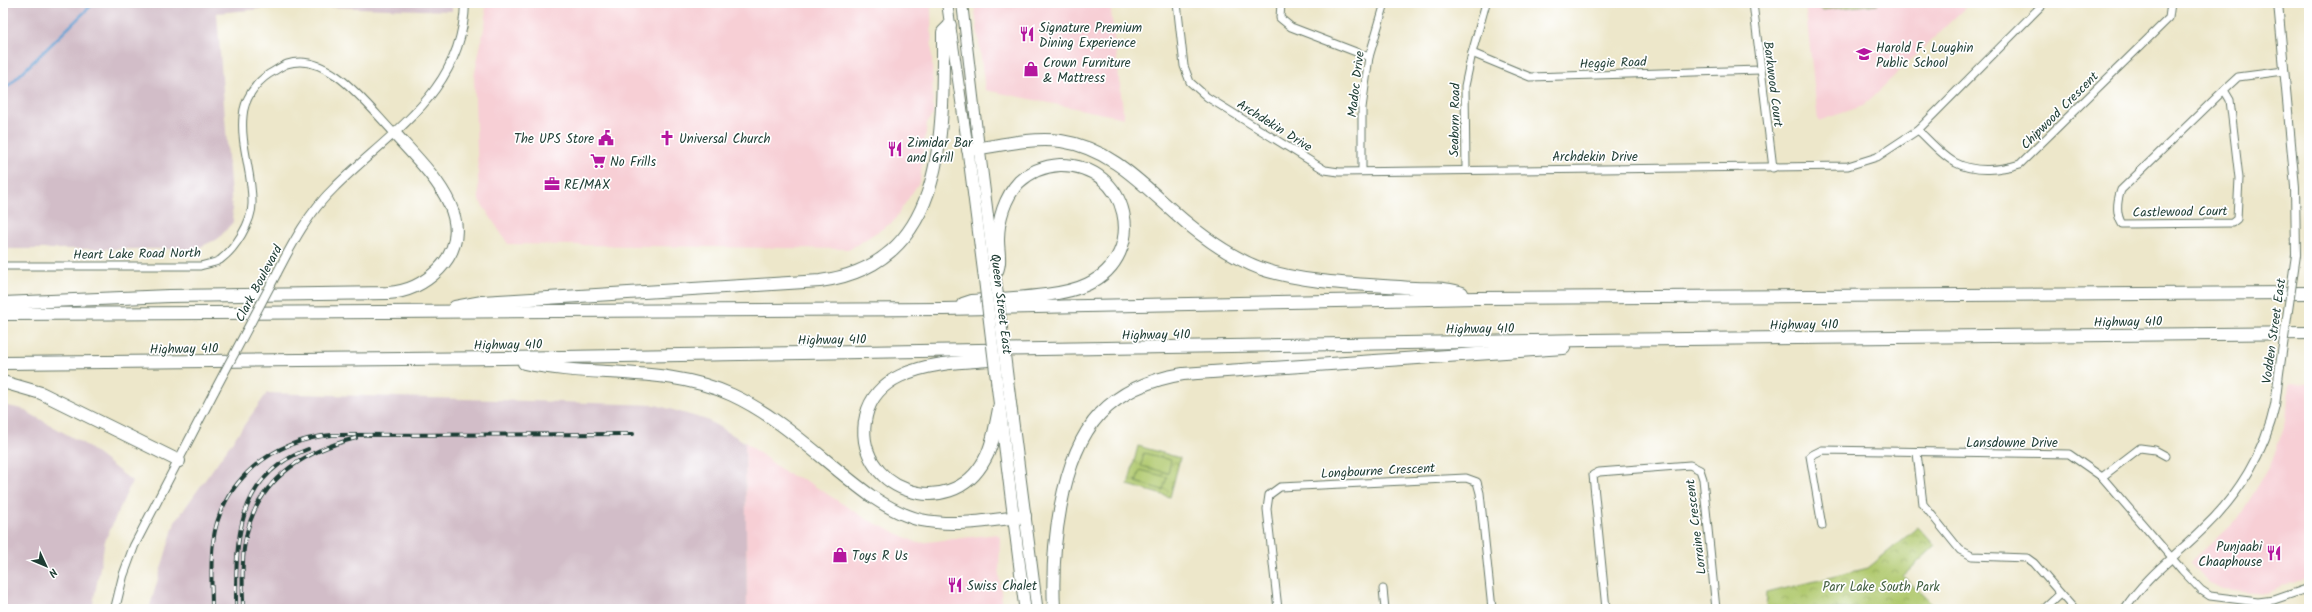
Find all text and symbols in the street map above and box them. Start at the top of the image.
place label: Signature Premium Dining Experience [1039,18,1142,54]
restaurant icon: Signature Premium Dining Experience [1018,25,1036,43]
place label: Harold F. Loughin Public School [1876,38,1973,74]
street label: Barkwood Court [1757,40,1788,129]
school or university icon: Harold F. Loughin Public School [1855,45,1873,63]
street label: Madoc Drive [1342,50,1371,119]
street label: Heggie Road [1579,52,1647,75]
place label: Crown Furniture & Mattress [1043,53,1131,89]
shop icon: Crown Furniture & Mattress [1022,60,1040,78]
street label: Chipwood Crescent [2016,66,2105,155]
street label: Seaborn Road [1444,82,1467,157]
street label: Archdekin Drive [1232,95,1316,158]
place label: The UPS Store [514,129,594,150]
public building icon: The UPS Store [597,129,615,147]
church icon: Universal Church [658,129,676,147]
place label: Universal Church [679,129,771,150]
place label: Zimidar Bar and Grill [907,133,973,169]
restaurant icon: Zimidar Bar and Grill [886,140,904,158]
street label: Archdekin Drive [1552,147,1638,168]
supermarket icon: No Frills [589,152,607,170]
place label: No Frills [610,152,656,173]
office icon: RE/MAX [543,175,561,193]
place label: RE/MAX [564,175,611,196]
street label: Castlewood Court [2132,201,2229,224]
street label: Clark Boulevard [230,241,289,326]
street label: Heart Lake Road North [73,243,201,266]
street label: Queen Street East [984,253,1017,356]
street label: Vodden Street East [2257,276,2292,385]
street label: Highway 410 [2093,311,2163,334]
street label: Highway 410 [1769,314,1839,337]
street label: Highway 410 [1445,318,1515,341]
street label: Highway 410 [1121,324,1191,347]
street label: Highway 410 [797,329,867,352]
street label: Highway 410 [473,334,543,357]
street label: Highway 410 [149,338,219,361]
street label: Lansdowne Drive [1966,433,2058,454]
street label: Longbourne Crescent [1320,458,1437,485]
street label: Lorraine Crescent [1680,477,1713,576]
place label: Punjaabi Chaaphouse [2198,537,2263,573]
restaurant icon: Punjaabi Chaaphouse [2265,544,2283,562]
north arrow [26,546,66,586]
shop icon: Toys R Us [831,546,849,564]
place label: Toys R Us [852,546,908,567]
text: N [44,563,61,581]
restaurant icon: Swiss Chalet [946,576,964,594]
place label: Swiss Chalet [967,576,1038,597]
park label: Parr Lake South Park [1822,577,1940,598]

